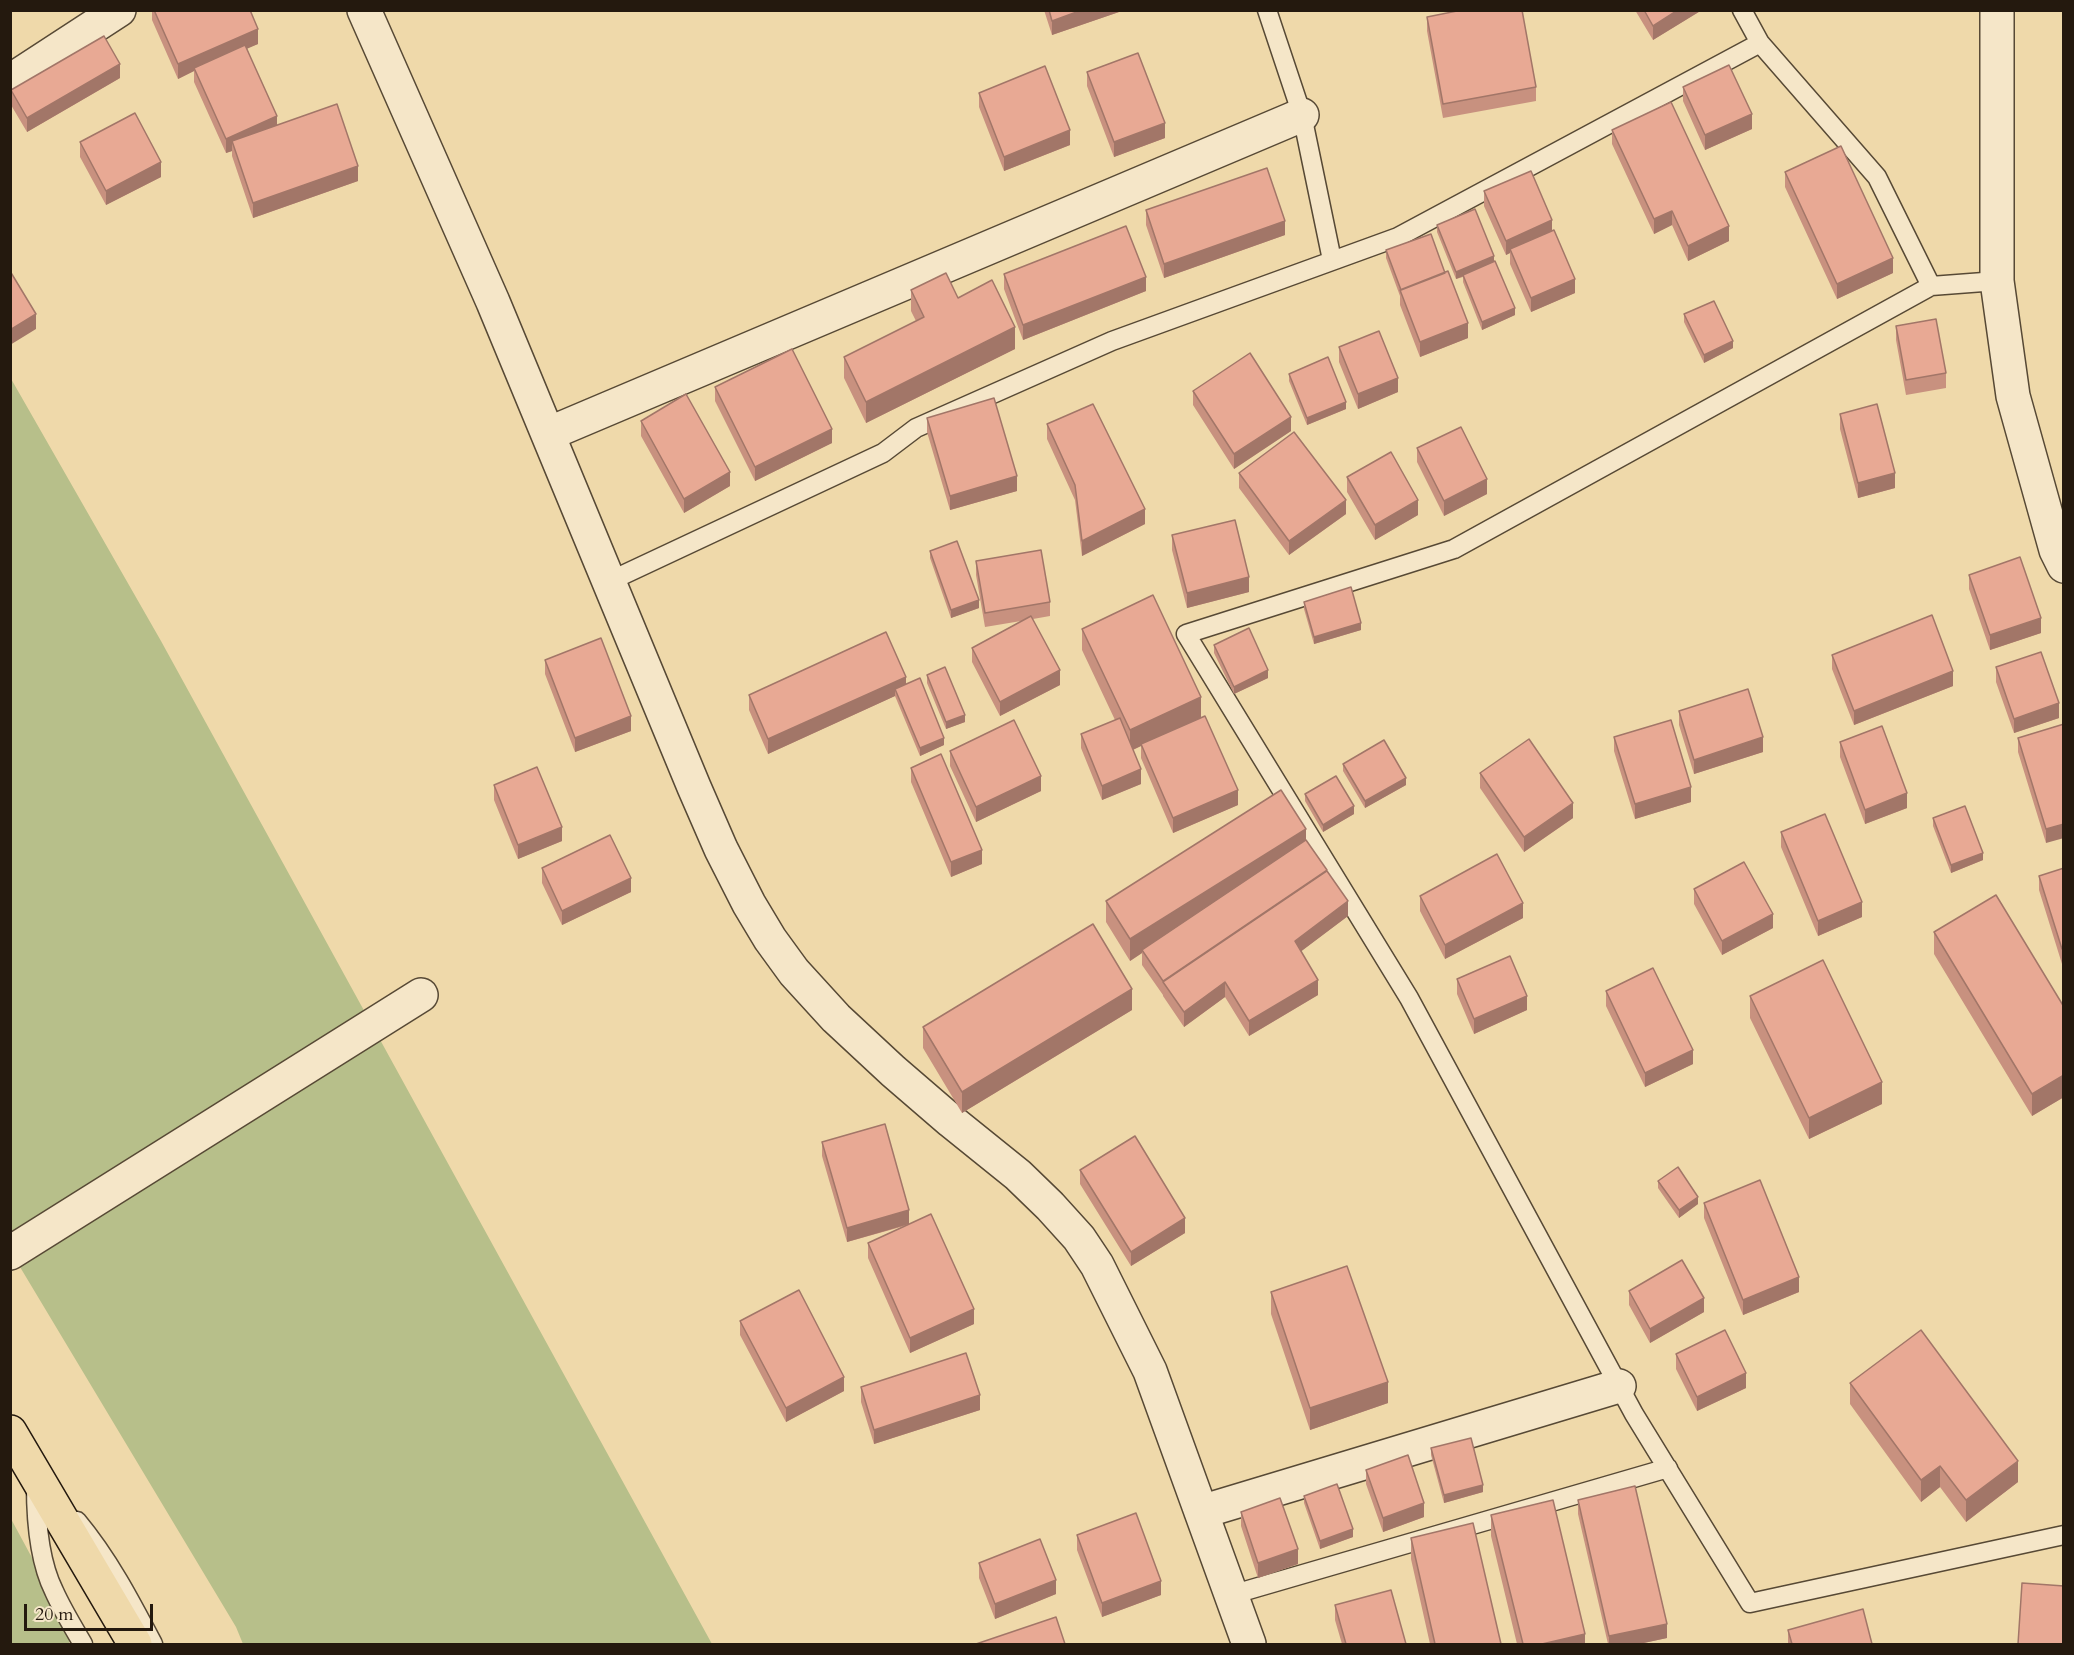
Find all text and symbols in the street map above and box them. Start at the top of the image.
scale bar [27,1592,156,1630]
text: 20 m [35,1602,74,1627]

